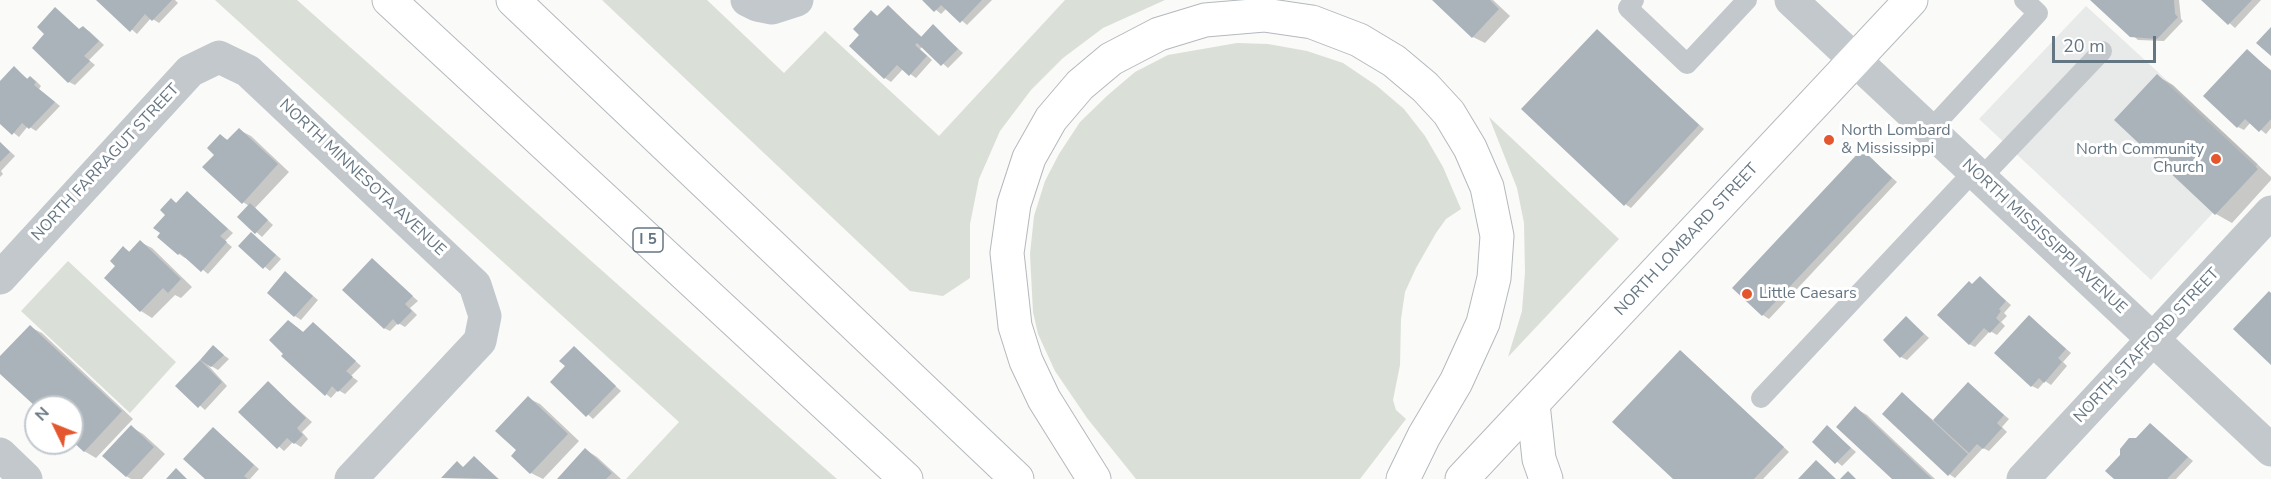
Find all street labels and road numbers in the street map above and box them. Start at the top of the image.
street label: NORTH FARRAGUT STREET [28,81,184,245]
street label: NORTH MINNESOTA AVENUE [275,96,449,260]
street label: NORTH MISSISSIPPI AVENUE [1958,156,2130,318]
street label: NORTH LOMBARD STREET [1611,160,1763,320]
road number: I 5 [633,228,663,252]
street label: NORTH STAFFORD STREET [2070,265,2224,427]

